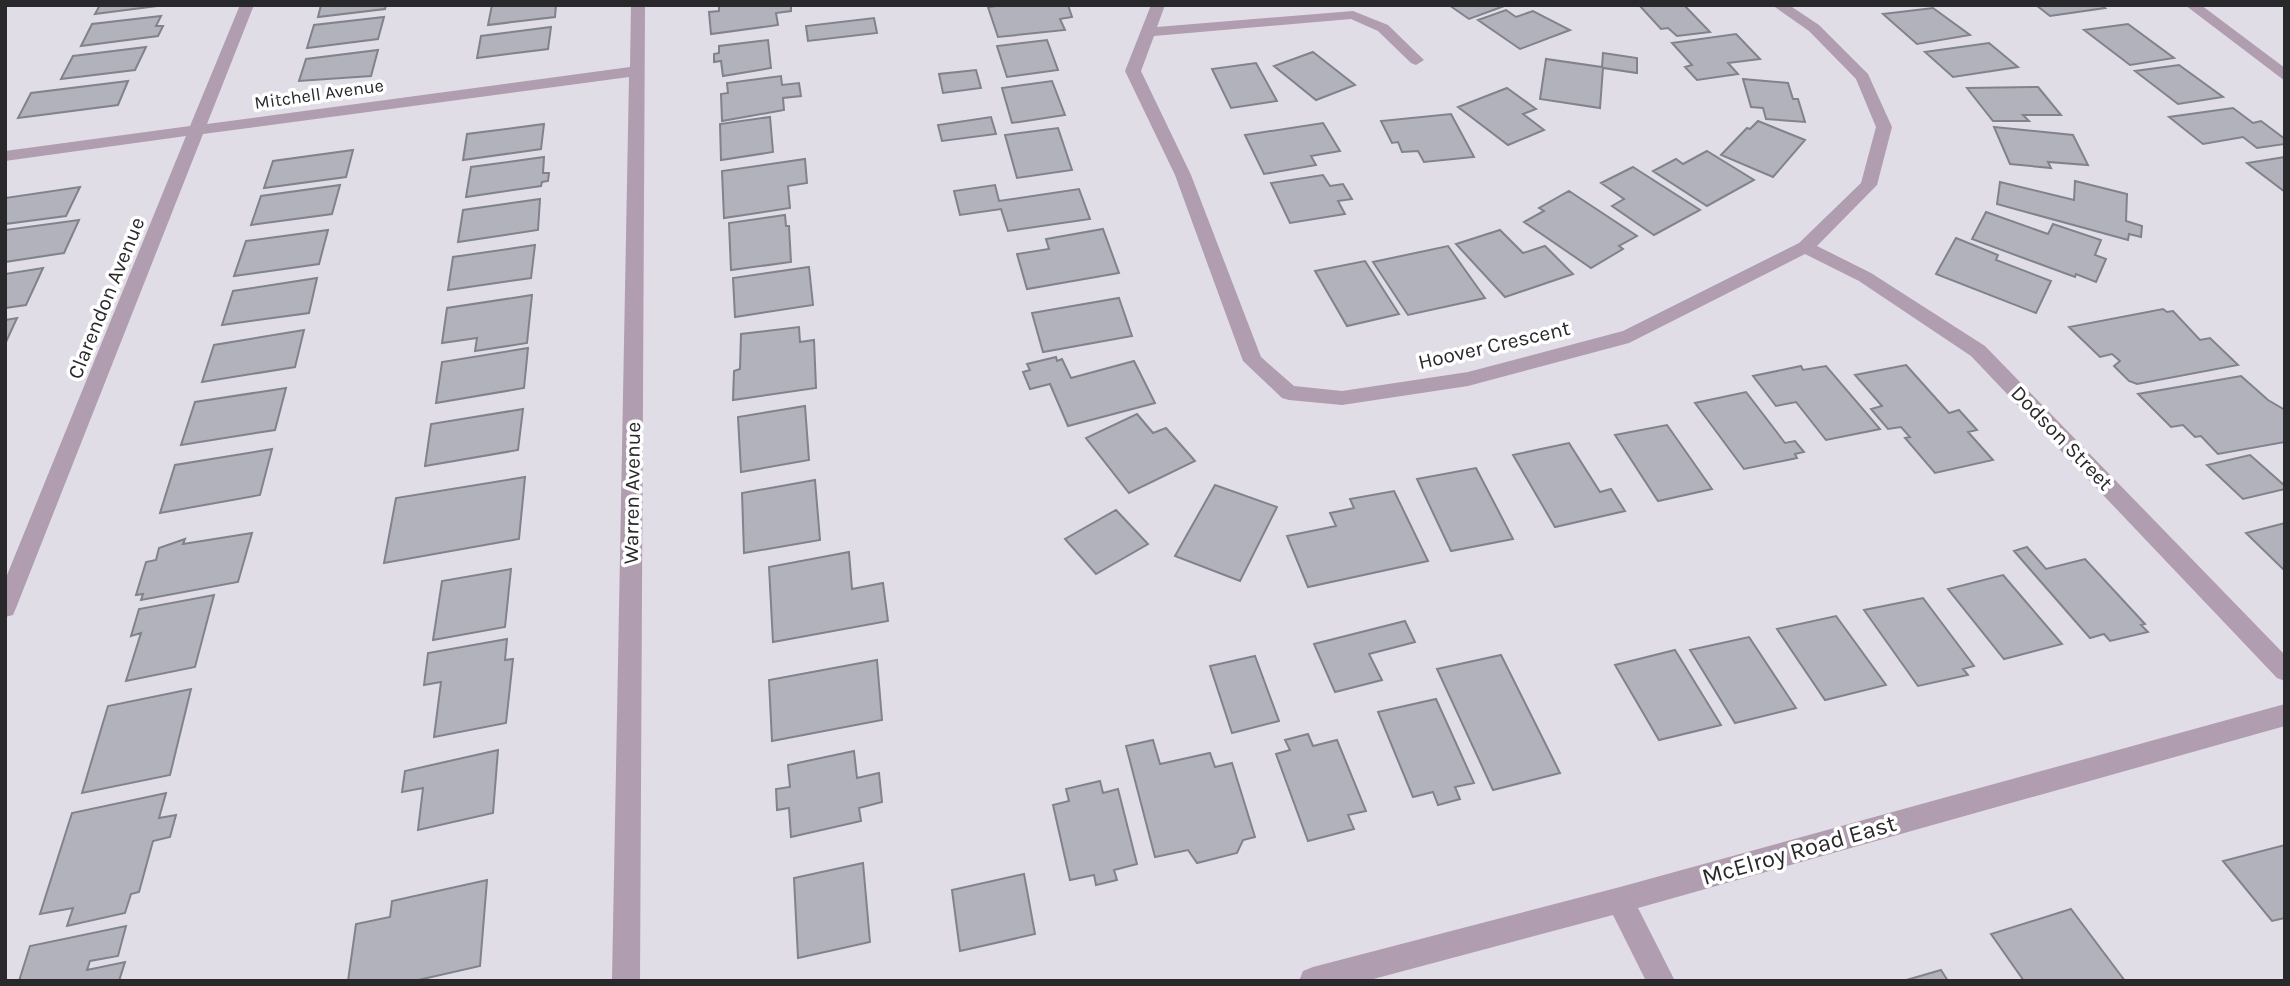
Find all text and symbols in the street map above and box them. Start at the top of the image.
street label: Mitchell Avenue [253,74,385,114]
street label: Clarendon Avenue [63,214,149,382]
street label: Hoover Crescent [1416,316,1572,374]
street label: Dodson Street [2006,381,2118,495]
street label: Warren Avenue [619,422,645,564]
street label: McElroy Road East [1699,809,1899,891]

